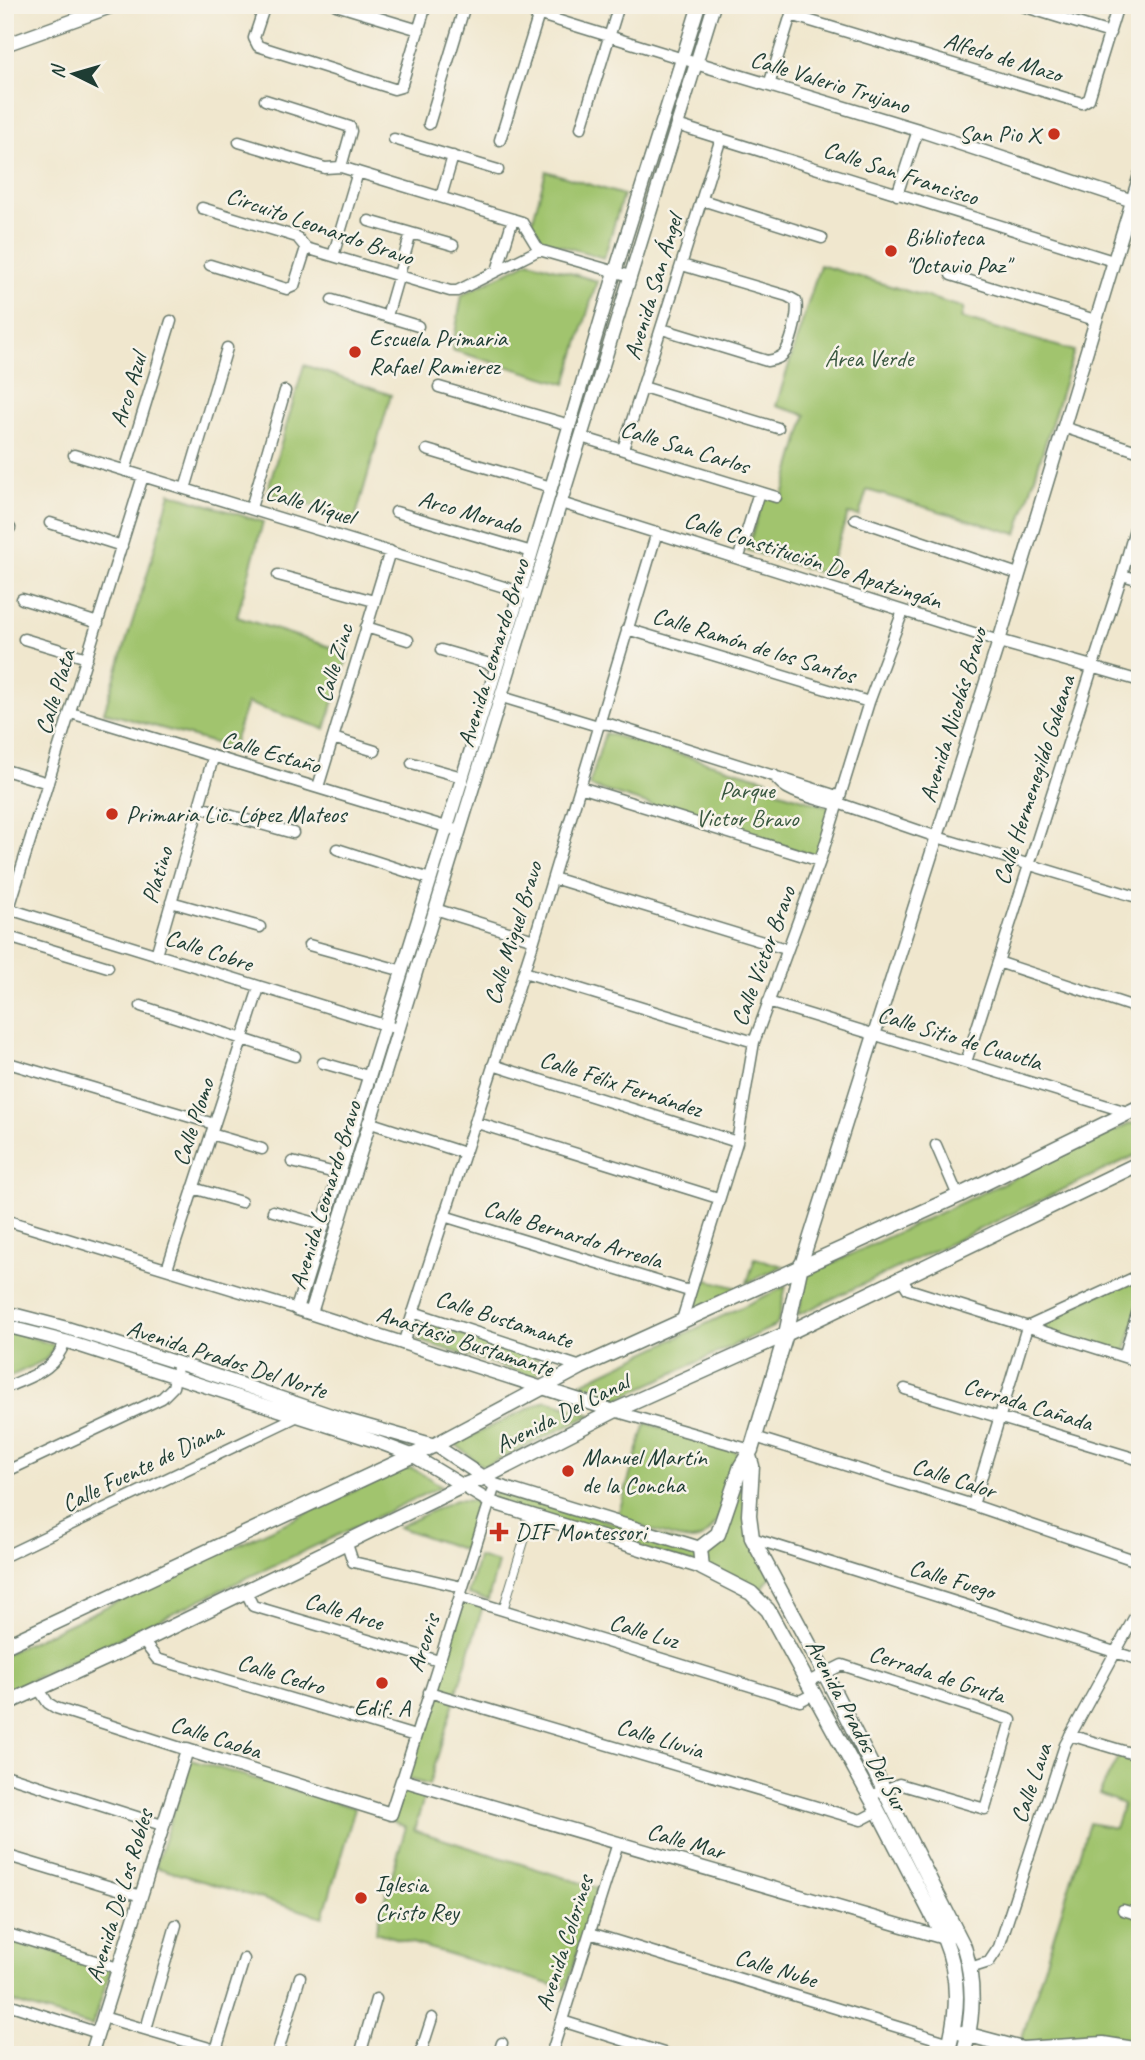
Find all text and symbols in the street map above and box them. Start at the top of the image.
street label: Alfedo de Mazo [941,25,1068,90]
north arrow [38,38,108,108]
street label: Calle Valerio Trujano [747,44,915,121]
text: N [46,62,71,80]
place label: San Pio X [959,119,1043,149]
marker: San Pio X [1046,126,1062,142]
street label: Calle San Francisco [820,134,983,213]
street label: Circuito Leonardo Bravo [222,180,419,273]
street label: Avenida San Ángel [617,207,690,363]
place label: Biblioteca "Octavio Paz" [905,222,1015,280]
marker: Biblioteca "Octavio Paz" [883,243,899,259]
place label: Escuela Primaria Rafael Ramierez [369,323,509,381]
park label: Área Verde [825,343,916,373]
marker: Escuela Primaria Rafael Ramierez [347,344,363,360]
street label: Arco Azul [103,346,155,431]
street label: Calle San Carlos [617,413,755,481]
street label: Calle Níquel [262,476,362,533]
street label: Arco Morado [415,483,526,541]
street label: Calle Constitución De Apatzingán [680,504,947,616]
street label: Avenida Leonardo Bravo [450,554,536,750]
street label: Calle Ramón de los Santos [649,600,862,691]
street label: Calle Zinc [308,619,360,706]
street label: Avenida Nicolás Bravo [912,622,995,806]
street label: Calle Plata [28,644,83,738]
street label: Calle Hermenegildo Galeana [986,670,1082,888]
street label: Calle Estaño [218,724,325,781]
park label: Parque Victor Bravo [695,775,800,833]
place label: Primaria Lic. López Mateos [126,799,349,829]
marker: Primaria Lic. López Mateos [104,806,120,822]
street label: Platino [134,842,180,907]
street label: Calle Miguel Bravo [477,857,549,1008]
street label: Calle Víctor Bravo [724,881,803,1030]
street label: Calle Cobre [161,922,259,979]
street label: Calle Sitio de Cuautla [874,999,1047,1078]
street label: Calle Félix Fernández [536,1044,707,1125]
street label: Calle Plomo [165,1073,222,1169]
street label: Avenida Leonardo Bravo [282,1096,368,1292]
street label: Calle Bernardo Arreola [480,1193,667,1276]
street label: Calle Bustamante [432,1283,578,1356]
street label: Anastasio Bustamante [373,1298,559,1384]
street label: Avenida Prados Del Norte [123,1313,333,1406]
street label: Avenida Del Canal [490,1365,637,1459]
street label: Cerrada Cañada [960,1370,1097,1438]
street label: Calle Fuente de Diana [57,1414,229,1519]
place label: Manuel Martín de la Concha [582,1442,708,1500]
street label: Calle Calor [908,1450,1002,1506]
marker: Manuel Martín de la Concha [560,1463,576,1479]
place label: DIF Montessori [515,1517,649,1547]
marker: DIF Montessori [489,1522,509,1542]
street label: Calle Fuego [906,1552,1001,1607]
street label: Calle Arce [301,1585,389,1638]
street label: Calle Luz [606,1606,683,1656]
street label: Arcoris [400,1608,447,1676]
street label: Avenida Prados Del Sur [799,1634,916,1818]
street label: Cerrada de Gruta [865,1638,1011,1711]
street label: Calle Cedro [234,1647,330,1702]
marker: Edif. A [374,1675,390,1691]
place label: Edif. A [354,1693,411,1723]
street label: Calle Caoba [167,1708,266,1766]
street label: Calle Lluvia [613,1711,708,1766]
street label: Calle Lava [1003,1738,1059,1827]
street label: Avenida De Los Robles [78,1803,160,1986]
street label: Calle Mar [644,1816,731,1867]
place label: Iglesia Cristo Rey [375,1869,460,1927]
street label: Avenida Colorines [528,1869,601,2014]
marker: Iglesia Cristo Rey [353,1890,369,1906]
street label: Calle Nube [731,1941,823,1995]

